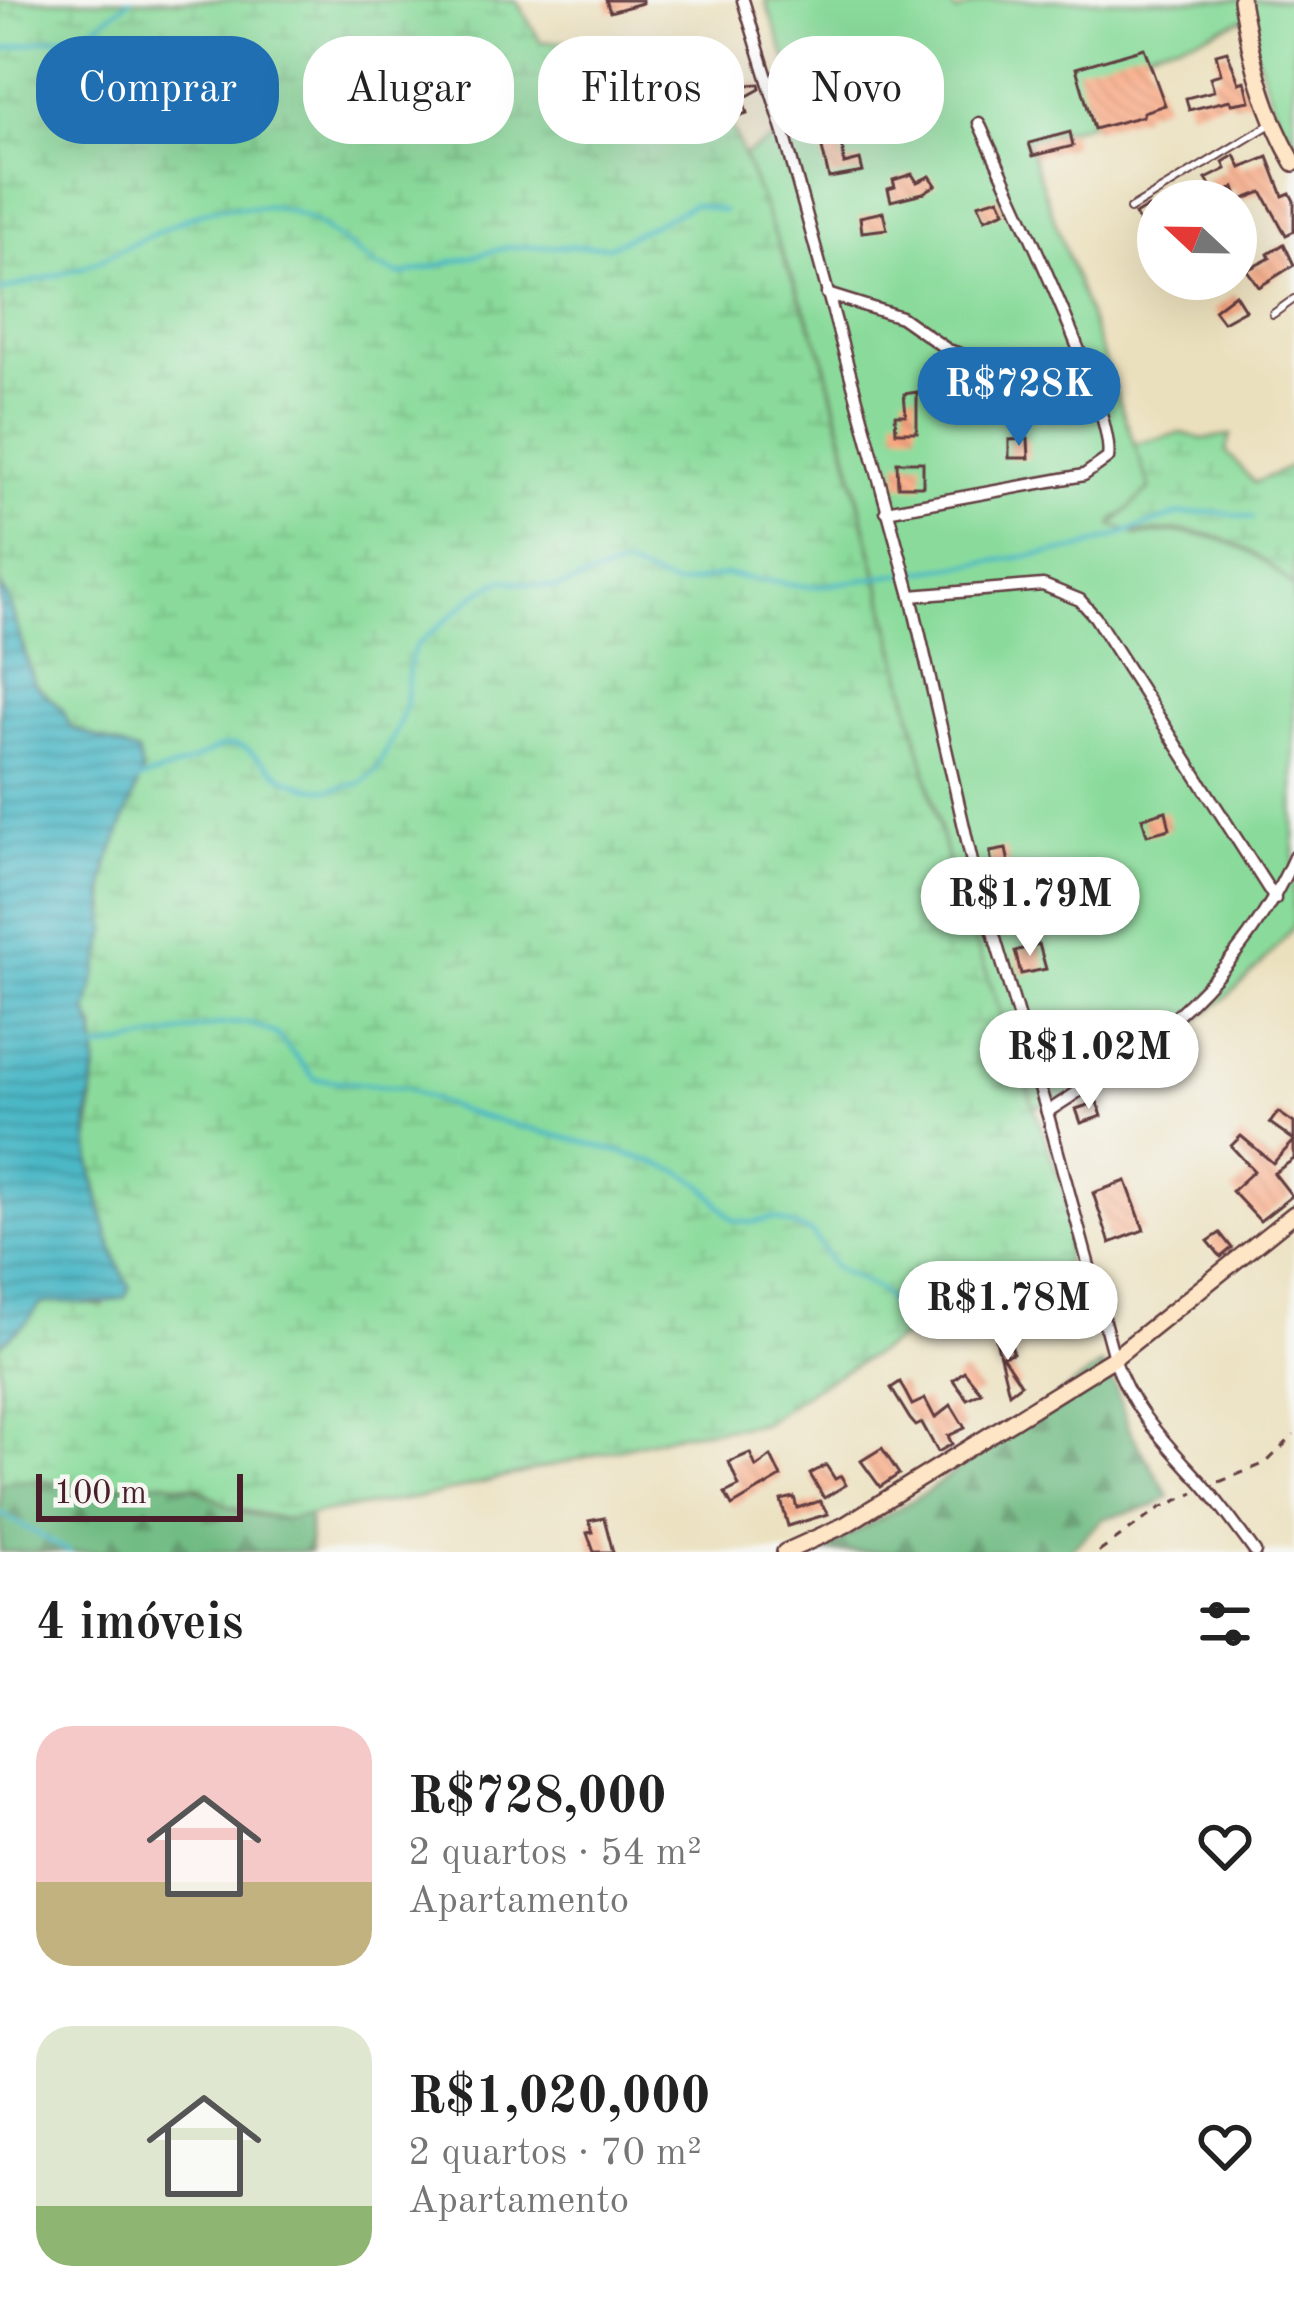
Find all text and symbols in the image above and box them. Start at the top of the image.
chip: Comprar [36,36,279,144]
chip: Alugar [303,36,514,144]
chip: Filtros [538,36,744,144]
chip: Novo [768,36,944,144]
north arrow [1137,180,1257,300]
map controls [1137,180,1257,300]
pin: R$728K [921,347,1117,449]
text: R$728K [945,366,1093,405]
pin: R$1.79M [919,857,1141,959]
text: R$1.79M [948,876,1112,915]
pin: R$1.02M [978,1010,1200,1112]
text: R$1.02M [1007,1029,1171,1068]
pin: R$1.78M [897,1261,1119,1363]
text: R$1.78M [926,1280,1090,1319]
scale bar [36,1468,243,1521]
text: 100 m [54,1478,147,1511]
icon: filters [1192,1591,1258,1657]
text: 4 imóveis [36,1599,243,1650]
text: R$728,000 [408,1773,667,1824]
icon: home [132,1774,276,1918]
icon: heart [1192,1813,1258,1879]
text: 2 quartos · 54 m² [408,1834,702,1873]
text: Apartamento [408,1882,629,1921]
text: R$1,020,000 [408,2073,710,2124]
icon: home [132,2074,276,2218]
icon: heart [1192,2113,1258,2179]
text: 2 quartos · 70 m² [408,2134,702,2173]
text: Apartamento [408,2182,629,2221]

